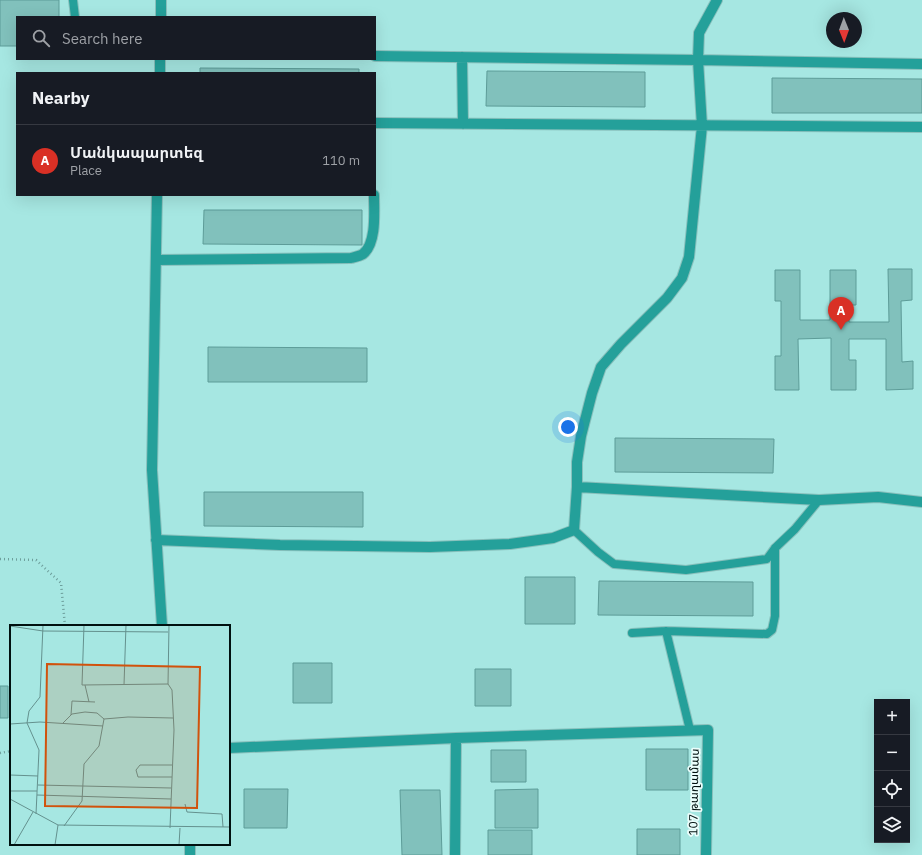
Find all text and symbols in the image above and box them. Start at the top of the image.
north arrow [826,12,862,48]
search box [16,16,376,60]
icon: search [30,27,52,49]
text: Search here [62,29,142,48]
text: Nearby [32,87,90,109]
text: Մանկապարտեզ [70,143,203,162]
text: A [41,152,49,169]
text: 110 m [322,152,360,169]
text: Place [70,162,102,179]
pin: A [828,297,854,330]
your location [558,417,578,437]
inset map [10,625,230,845]
map controls [874,699,910,843]
button: + [874,699,910,735]
button: − [874,735,910,771]
street label: 107 թաղամաս [685,748,702,836]
button: locate [874,771,910,807]
button: layers [874,807,910,843]

